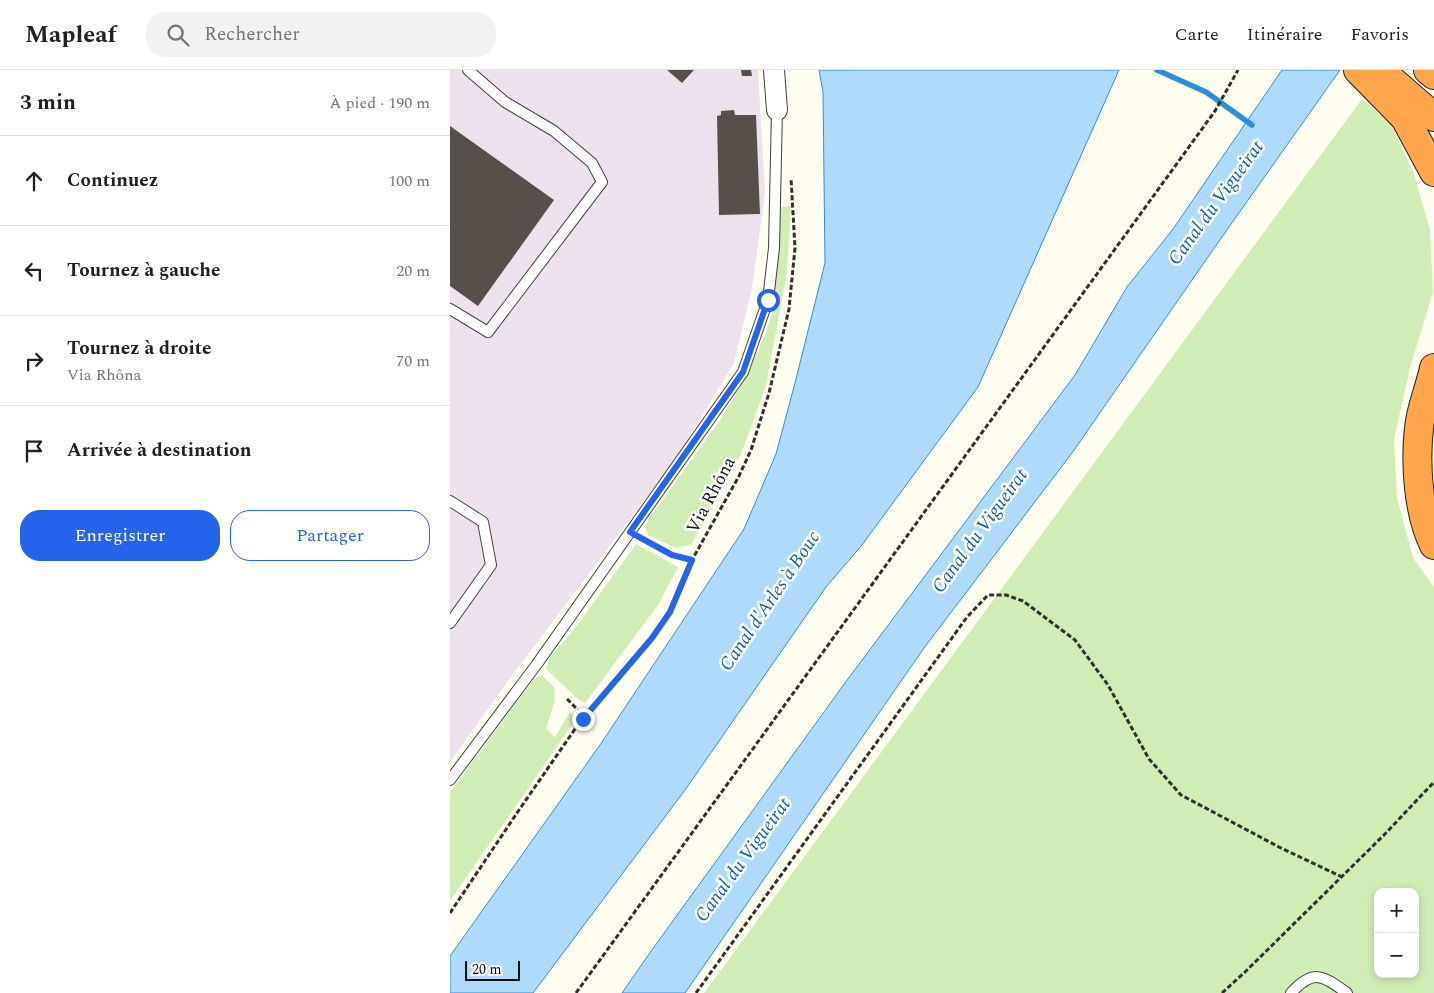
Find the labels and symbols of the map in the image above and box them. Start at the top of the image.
water label: Canal du Vigueirat [1161,134,1272,271]
route start [757,289,780,312]
street label: Via Rhôna [679,452,743,538]
water label: Canal du Vigueirat [925,462,1036,599]
water label: Canal d'Arles à Bouc [712,525,828,677]
route end [572,708,595,731]
water label: Canal du Vigueirat [688,791,799,928]
scale bar [465,958,520,981]

